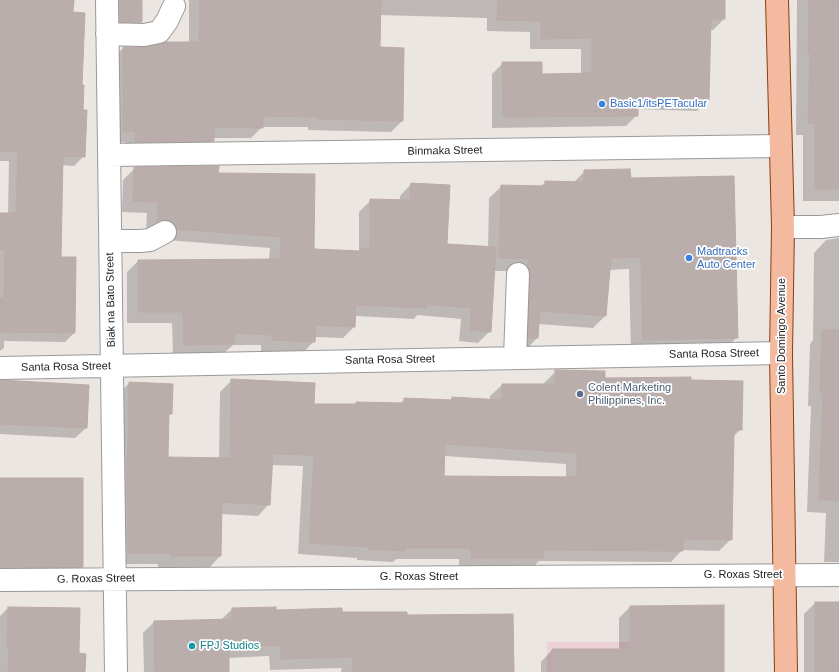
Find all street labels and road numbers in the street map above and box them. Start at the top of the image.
street label: Binmaka Street [407,144,483,158]
street label: Biak na Bato Street [104,253,118,347]
street label: Santo Domingo Avenue [775,278,789,394]
street label: Santa Rosa Street [669,347,759,361]
street label: Santa Rosa Street [345,353,435,367]
street label: Santa Rosa Street [21,360,111,374]
street label: G. Roxas Street [704,568,782,582]
street label: G. Roxas Street [380,570,458,584]
street label: G. Roxas Street [57,572,135,586]

